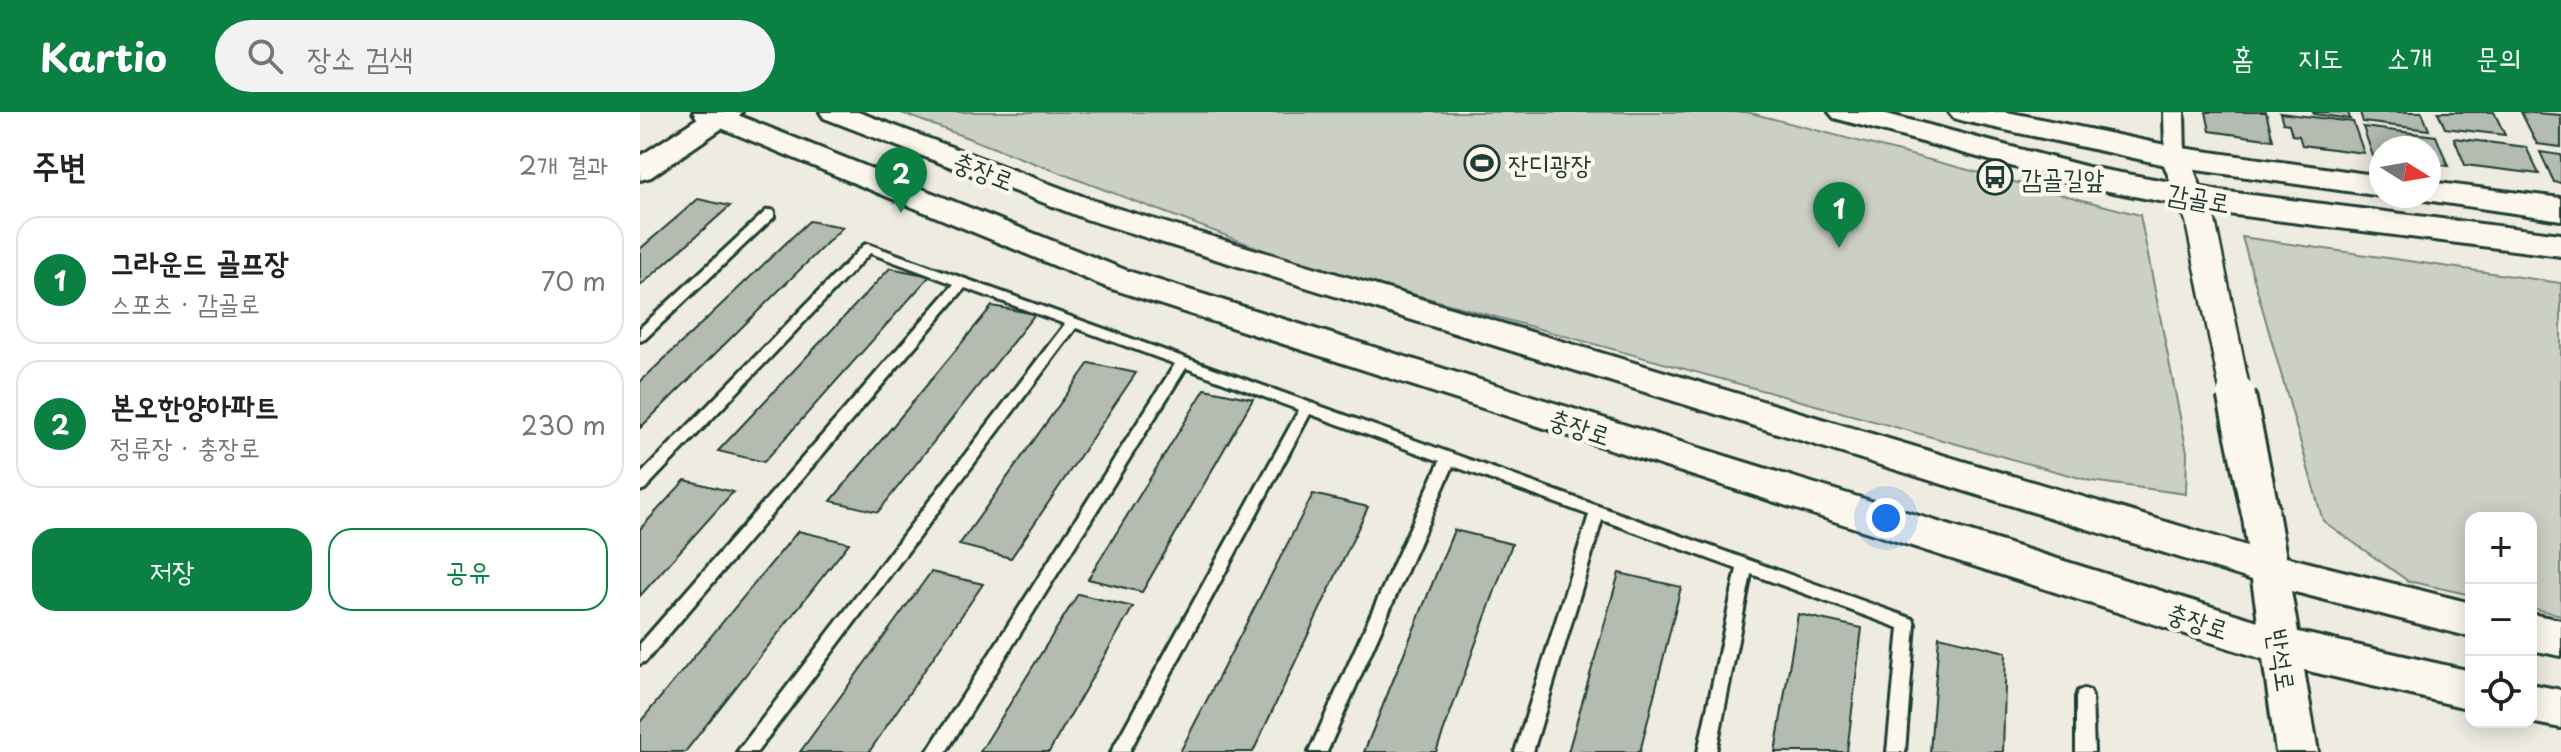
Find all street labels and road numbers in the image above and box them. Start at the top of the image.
street label: 충장로 [948,141,1020,199]
street label: 감골로 [2165,172,2233,222]
street label: 충장로 [1544,398,1616,454]
street label: 충장로 [2162,592,2234,648]
street label: 반석로 [2259,626,2307,694]

